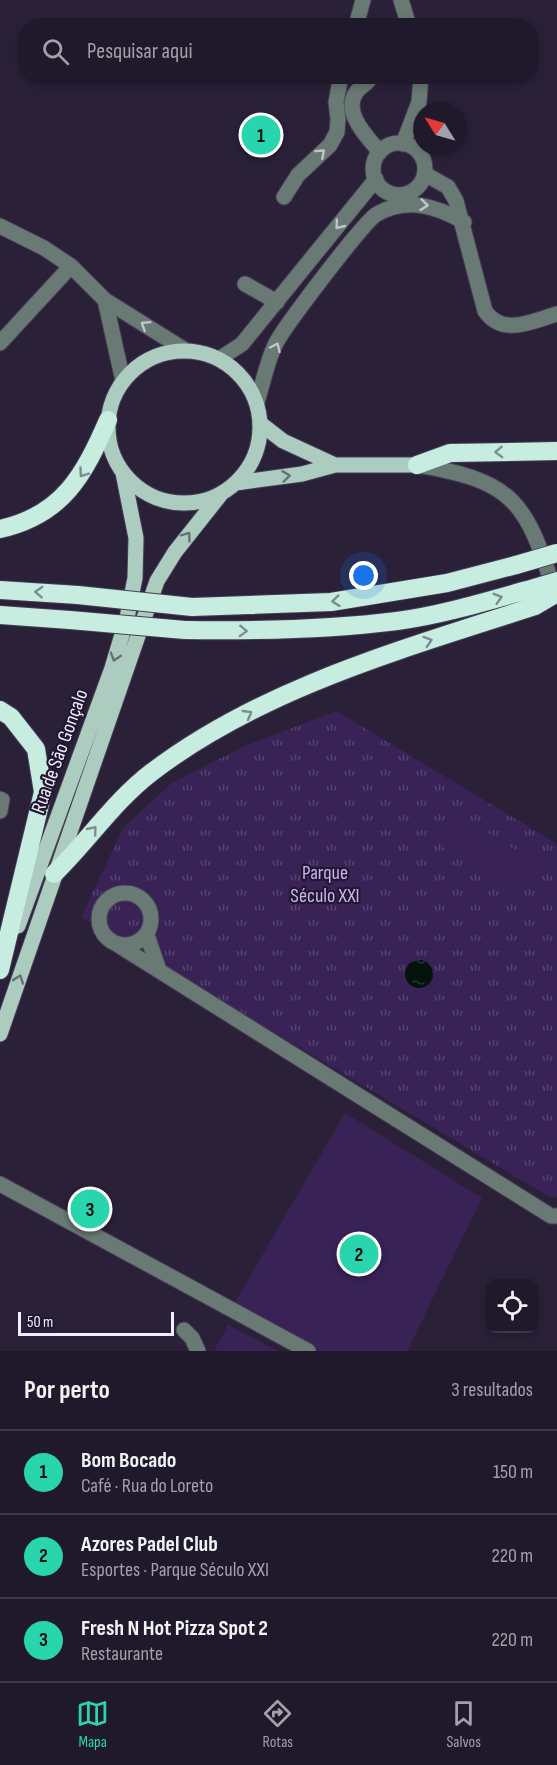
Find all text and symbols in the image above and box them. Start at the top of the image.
search box [18,18,539,84]
icon: search [39,35,72,68]
text: Pesquisar aqui [87,38,192,65]
north arrow [413,102,467,156]
pin: 1 [242,112,280,158]
one-way arrow [315,149,325,160]
one-way arrow [419,198,428,211]
one-way arrow [335,218,346,229]
one-way arrow [141,321,152,332]
one-way arrow [268,342,280,353]
one-way arrow [494,445,503,458]
one-way arrow [79,466,90,477]
one-way arrow [281,470,290,482]
one-way arrow [180,532,191,543]
your location [349,561,378,590]
one-way arrow [34,586,43,599]
one-way arrow [492,593,503,605]
one-way arrow [331,595,340,607]
one-way arrow [239,625,248,637]
one-way arrow [422,636,433,648]
one-way arrow [110,651,122,662]
street label: Rua de São Gonçalo [26,686,93,817]
one-way arrow [242,710,252,721]
one-way arrow [86,826,97,837]
park label: Parque Século XXI [290,861,360,908]
one-way arrow [11,974,24,985]
pin: 3 [70,1186,110,1232]
pin: 2 [340,1232,378,1276]
map controls [485,1279,539,1333]
button: locate [485,1279,539,1333]
scale bar [18,1309,174,1336]
text: 50 m [27,1313,53,1332]
text: Por perto [24,1375,110,1406]
text: 3 resultados [451,1378,533,1402]
text: Bom Bocado [81,1447,176,1474]
text: 1 [40,1460,47,1484]
text: 150 m [493,1460,533,1484]
text: Café · Rua do Loreto [81,1474,213,1498]
text: Azores Padel Club [81,1531,218,1558]
text: 2 [39,1544,48,1568]
text: 220 m [492,1544,533,1568]
text: Esportes · Parque Século XXI [81,1558,269,1582]
text: Fresh N Hot Pizza Spot 2 [81,1615,268,1642]
text: 3 [39,1628,48,1652]
text: 220 m [492,1628,533,1652]
text: Restaurante [81,1642,163,1666]
tab: Mapa [76,1697,109,1752]
tab: Rotas [261,1697,294,1752]
tab: Salvos [446,1697,481,1752]

